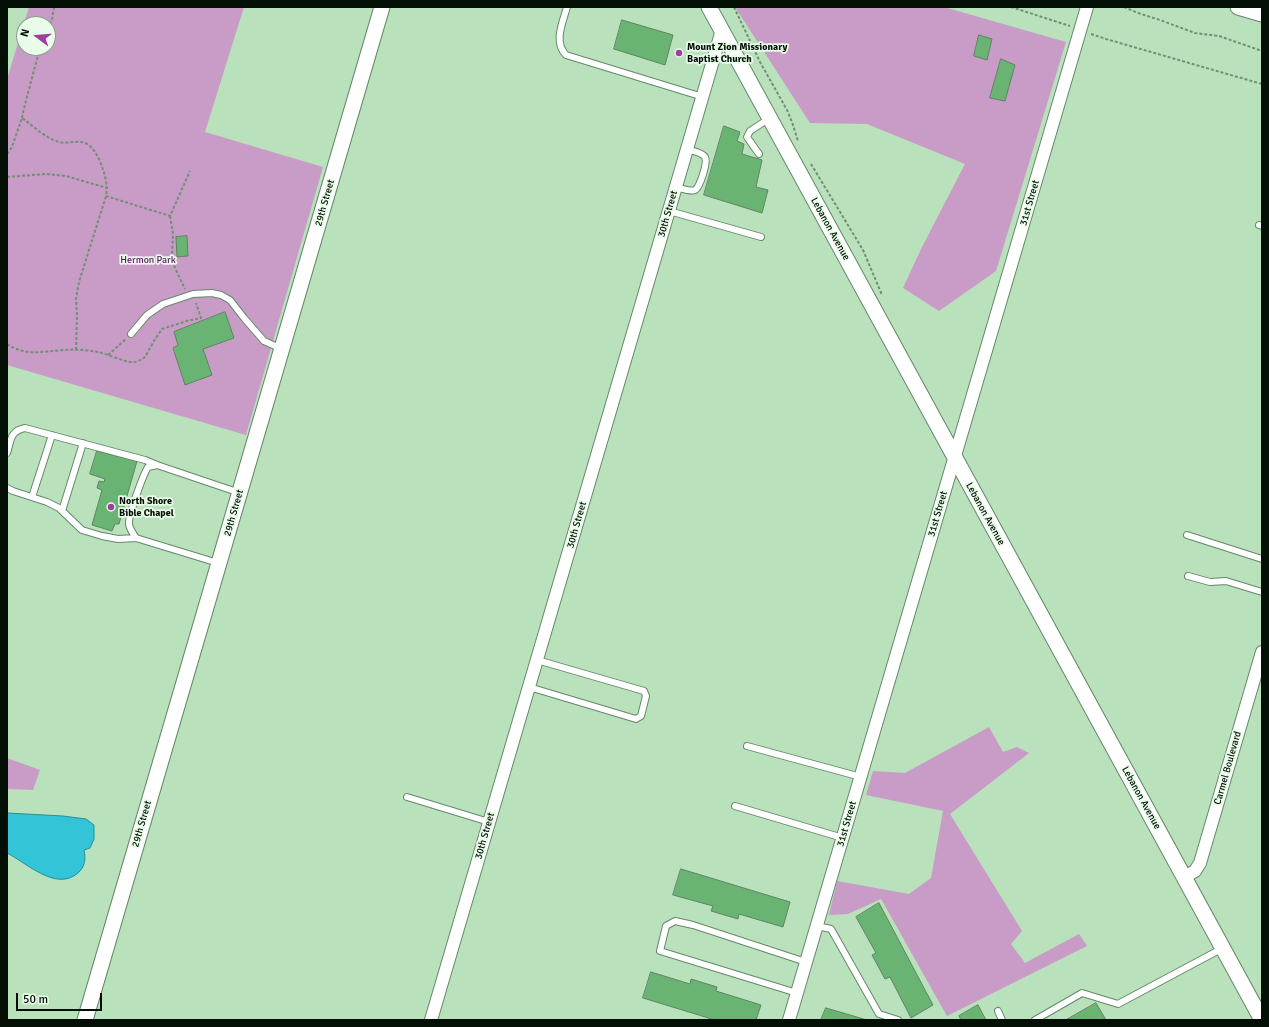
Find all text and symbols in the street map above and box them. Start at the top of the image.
north arrow [16,16,56,56]
text: N [18,27,32,38]
place label: Mount Zion Missionary Baptist Church [687,41,787,64]
marker: Mount Zion Missionary Baptist Church [674,48,684,58]
street label: 29th Street [313,178,337,228]
street label: 31st Street [1018,179,1042,227]
street label: 30th Street [656,189,680,239]
street label: Lebanon Avenue [808,196,852,262]
park label: Hermon Park [120,254,176,266]
street label: Lebanon Avenue [963,481,1007,547]
street label: 29th Street [222,488,246,538]
street label: 31st Street [926,490,950,538]
place label: North Shore Bible Chapel [119,495,174,518]
street label: 30th Street [565,500,589,550]
marker: North Shore Bible Chapel [106,502,116,512]
street label: Carmel Boulevard [1212,730,1244,806]
street label: Lebanon Avenue [1119,765,1163,831]
street label: 29th Street [130,799,154,849]
street label: 31st Street [835,800,859,848]
street label: 30th Street [473,811,497,861]
scale bar [18,985,104,1011]
text: 50 m [23,992,48,1007]

